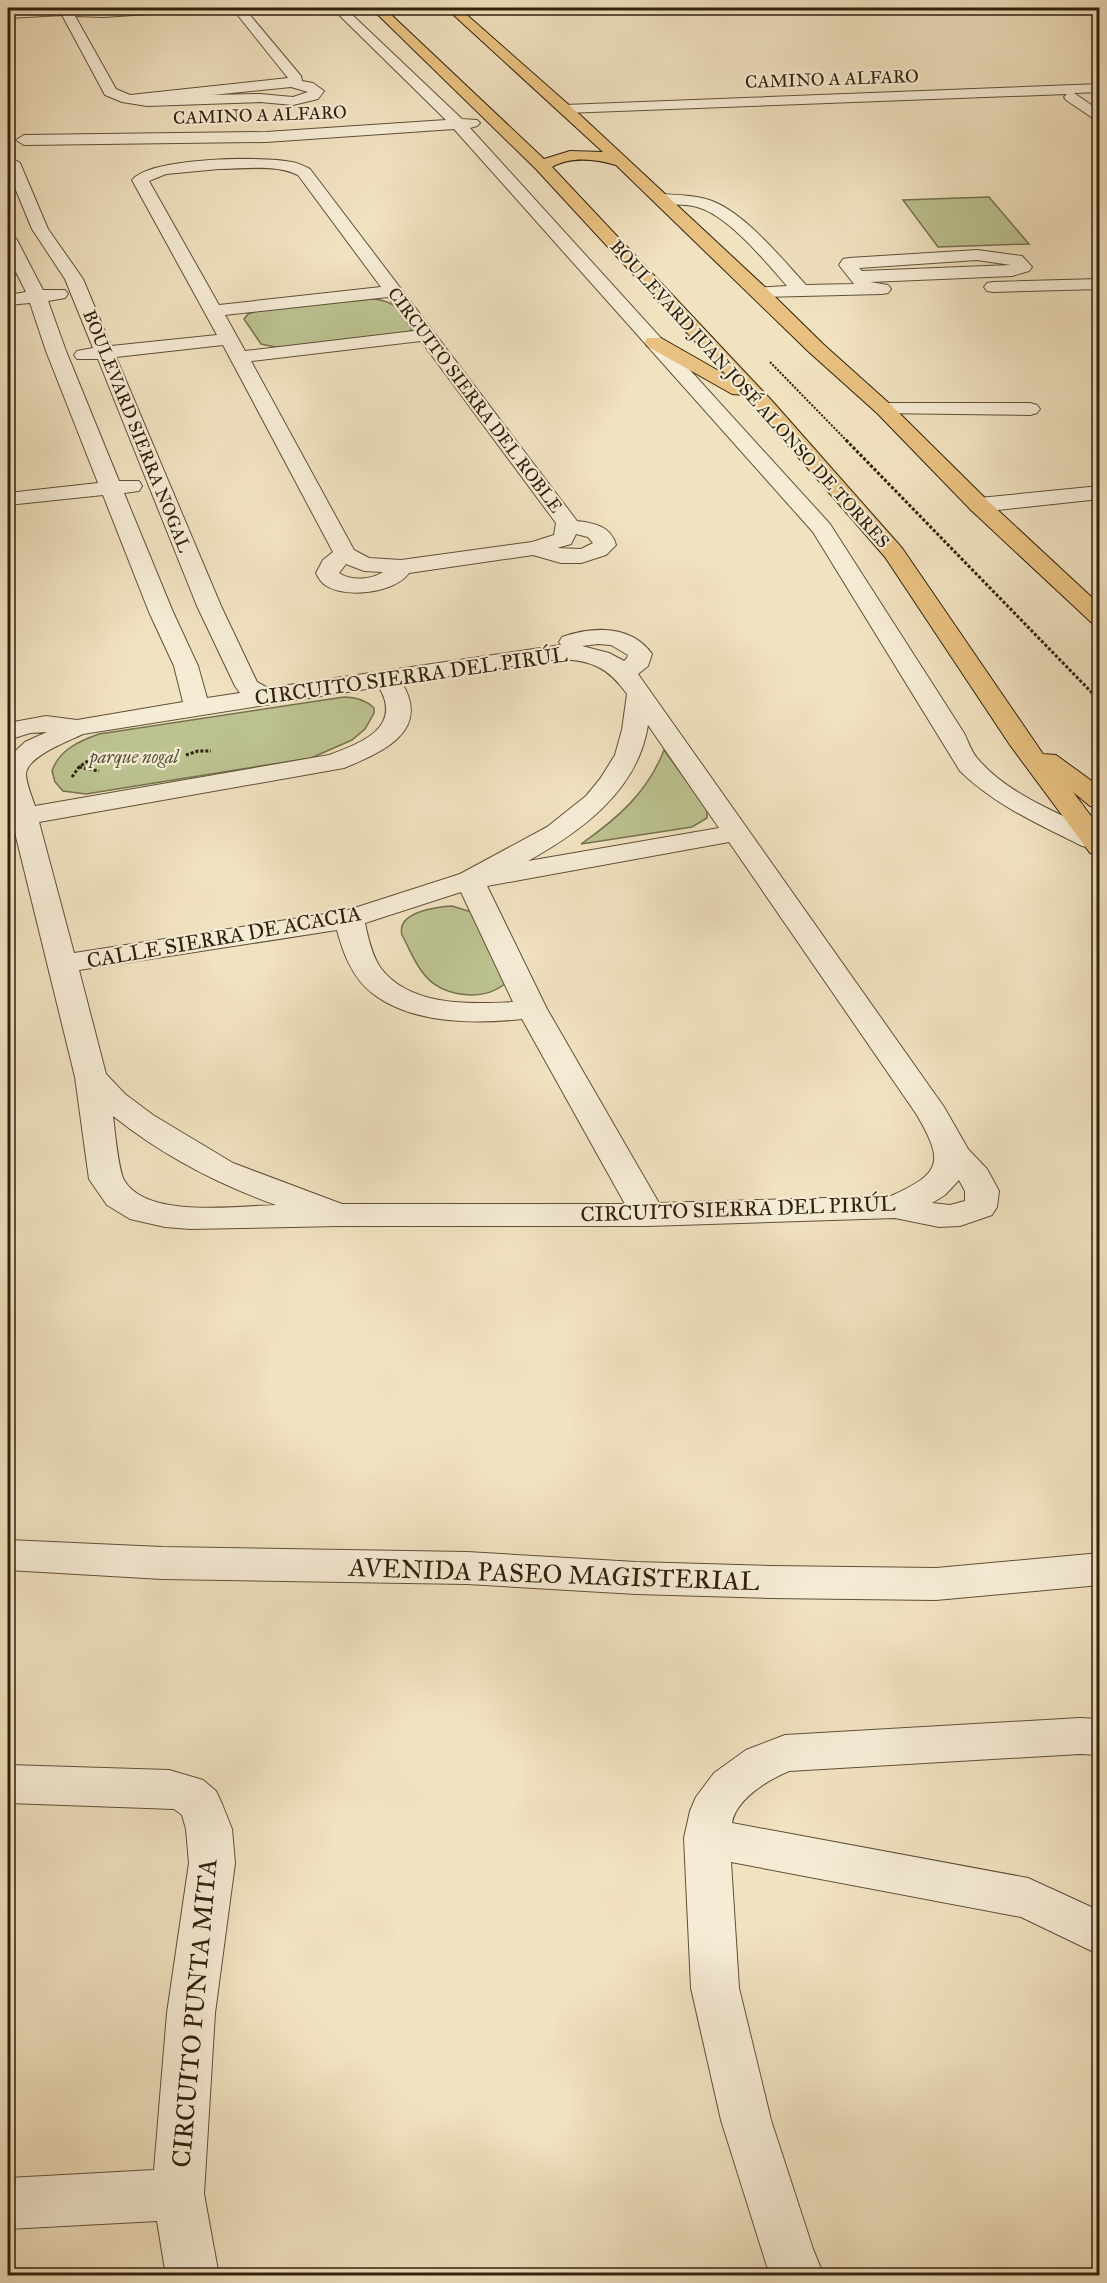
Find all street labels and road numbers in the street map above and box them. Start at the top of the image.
street label: CAMINO A ALFARO [745,65,919,93]
street label: CAMINO A ALFARO [173,101,347,129]
street label: BOULEVARD JUAN JOSÉ ALONSO DE TORRES [605,234,896,553]
street label: CIRCUITO SIERRA DEL ROBLE [383,283,567,517]
street label: BOULEVARD SIERRA NOGAL [78,307,196,556]
street label: CIRCUITO SIERRA DEL PIRÚL [253,640,569,711]
street label: CALLE SIERRA DE ACACIA [85,900,363,974]
street label: CIRCUITO SIERRA DEL PIRÚL [580,1189,897,1227]
street label: AVENIDA PASEO MAGISTERIAL [347,1551,760,1597]
street label: CIRCUITO PUNTA MITA [165,1857,223,2169]

